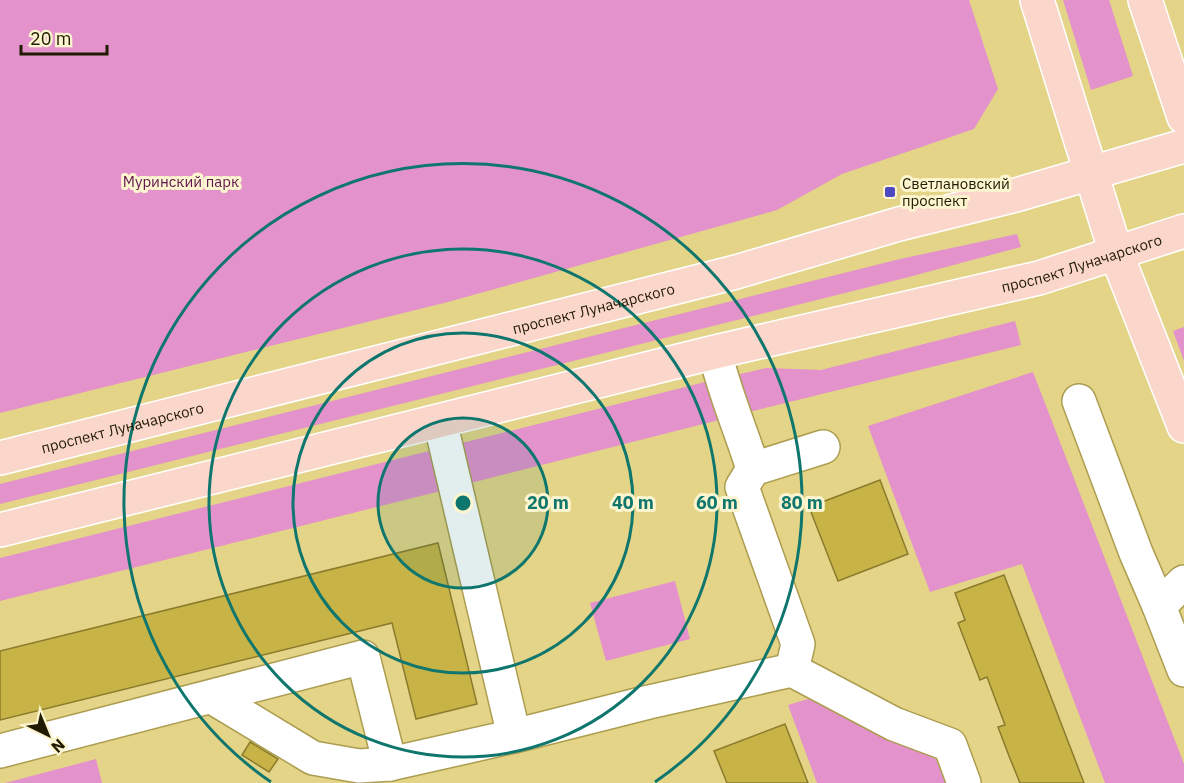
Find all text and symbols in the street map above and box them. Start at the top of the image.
scale bar [21,18,106,56]
text: 20 m [30,27,72,50]
park label: Муринский парк [123,172,239,191]
place label: Светлановский проспект [902,174,1010,210]
marker: Светлановский проспект [883,185,897,199]
street label: проспект Луначарского [999,229,1164,296]
street label: проспект Луначарского [510,278,677,338]
street label: проспект Луначарского [39,397,205,457]
text: 20 m [527,491,569,514]
text: 40 m [612,491,654,514]
text: 60 m [696,491,738,514]
text: 80 m [781,491,823,514]
centre of rings [453,493,473,513]
north arrow [18,705,78,765]
text: N [47,735,69,757]

